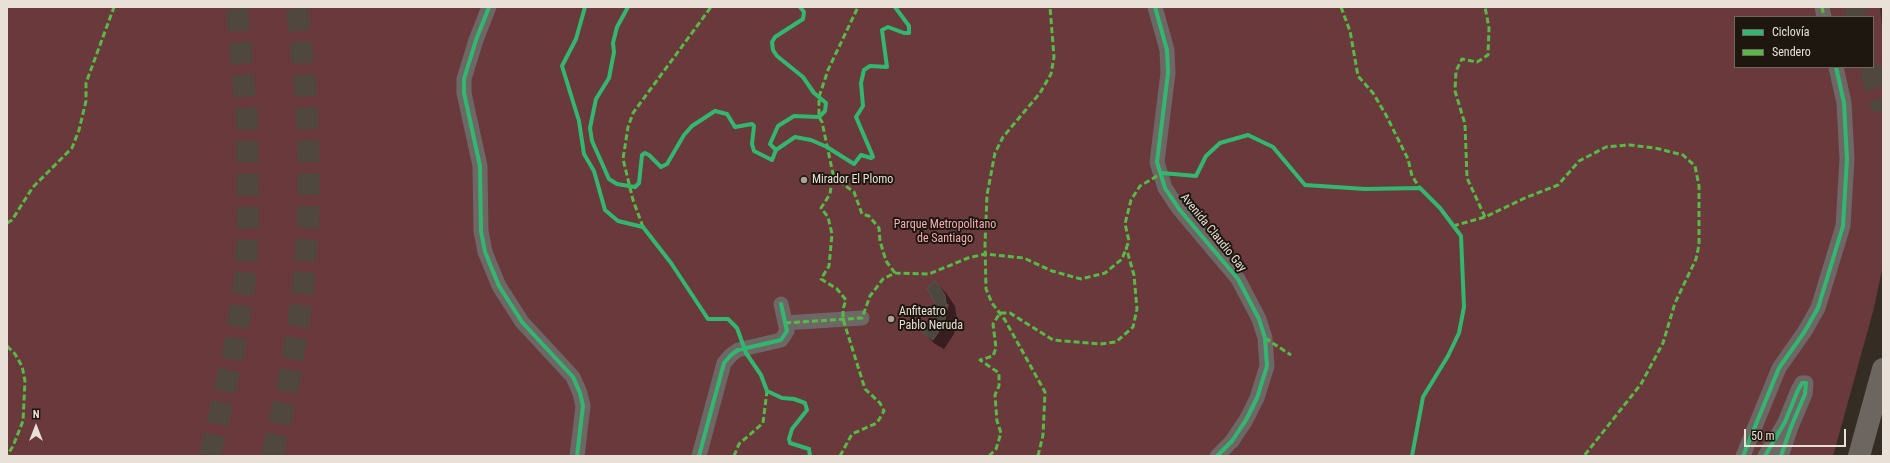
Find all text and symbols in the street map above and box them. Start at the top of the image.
legend [1734,16,1874,68]
text: Ciclovía [1772,25,1810,39]
text: Sendero [1772,45,1811,59]
place label: Mirador El Plomo [812,173,893,187]
marker: Mirador El Plomo [799,175,809,185]
street label: Avenida Claudio Gay [1177,191,1249,275]
park label: Parque Metropolitano de Santiago [894,218,996,246]
place label: Anfiteatro Pablo Neruda [899,305,963,333]
marker: Anfiteatro Pablo Neruda [886,314,896,324]
north arrow [16,407,56,447]
text: N [33,408,39,421]
scale bar [1746,421,1848,447]
text: 50 m [1751,429,1775,443]

